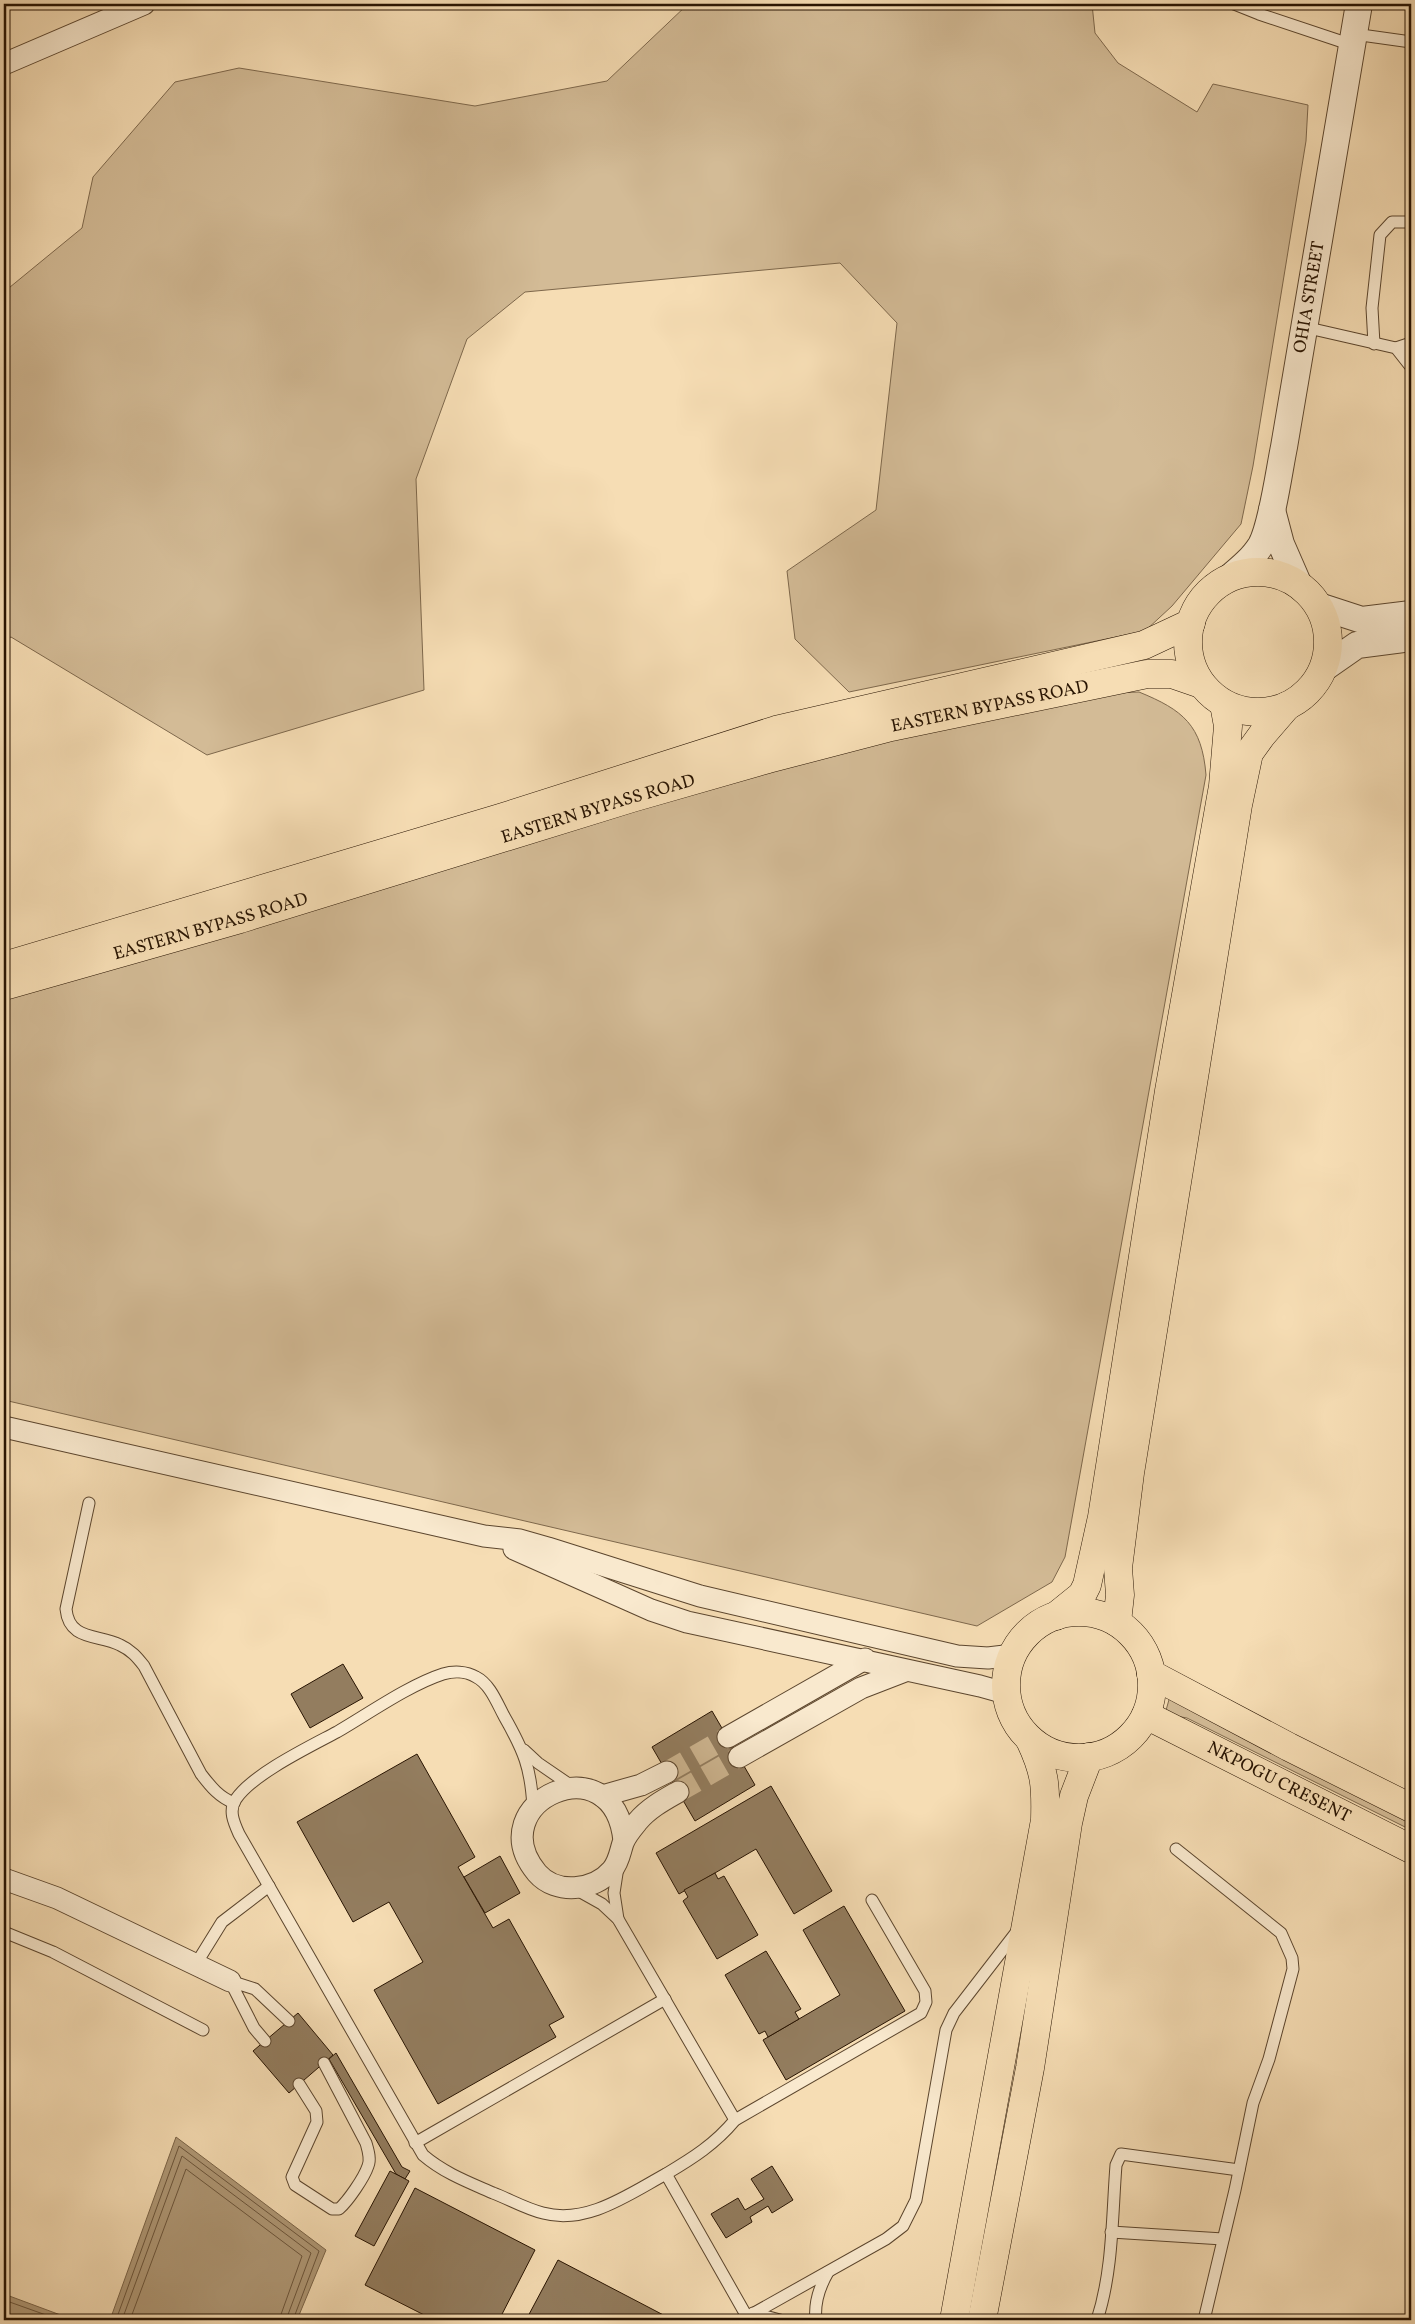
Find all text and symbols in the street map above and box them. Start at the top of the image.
street label: OHIA STREET [1288,239,1331,355]
street label: EASTERN BYPASS ROAD [889,674,1091,739]
street label: EASTERN BYPASS ROAD [498,768,698,850]
street label: EASTERN BYPASS ROAD [111,886,311,967]
street label: NKPOGU CRESENT [1203,1735,1355,1829]

